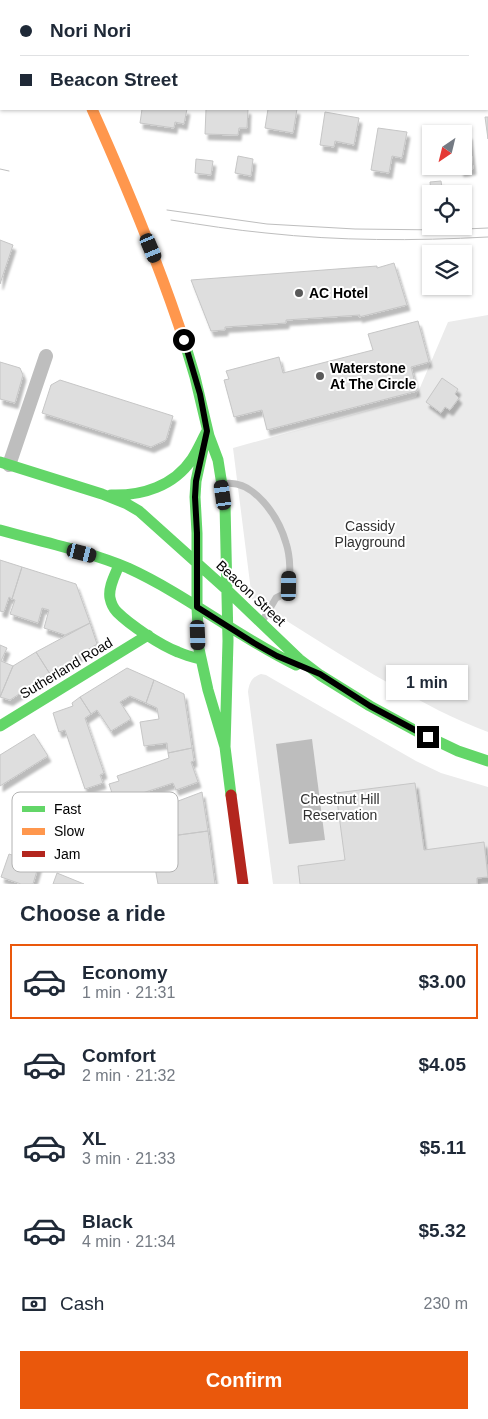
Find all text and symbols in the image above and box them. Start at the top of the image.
text: Nori Nori [50,20,131,41]
text: Beacon Street [50,69,178,90]
north arrow [422,125,472,175]
map controls [422,125,472,295]
button: locate [422,185,472,235]
car [138,231,163,265]
button: layers [422,245,472,295]
place label: AC Hotel [309,285,368,301]
marker: AC Hotel [293,287,305,299]
route start [173,329,195,351]
place label: Waterstone At The Circle [330,360,417,392]
marker: Waterstone At The Circle [314,370,326,382]
car [213,479,232,511]
park label: Cassidy Playground [335,518,405,550]
car [65,542,98,564]
street label: Beacon Street [213,557,289,629]
car [281,571,296,601]
car [189,620,206,650]
street label: Sutherland Road [17,634,115,702]
callout: 1 min [387,664,469,700]
text: 1 min [406,674,448,691]
route end [417,726,439,748]
park label: Chestnut Hill Reservation [300,791,380,823]
legend [12,792,178,872]
text: Fast [54,801,81,817]
text: Slow [54,823,85,839]
text: Jam [54,846,80,862]
text: Choose a ride [20,901,165,926]
icon: car [22,959,67,1004]
text: Economy [82,962,168,983]
text: $3.00 [418,971,466,992]
text: 1 min · 21:31 [82,984,175,1001]
icon: car [22,1042,67,1087]
text: Comfort [82,1045,156,1066]
text: $4.05 [418,1054,466,1075]
text: 2 min · 21:32 [82,1067,175,1084]
icon: car [22,1125,67,1170]
text: XL [82,1128,106,1149]
text: $5.11 [420,1137,466,1158]
text: 3 min · 21:33 [82,1150,175,1167]
icon: car [22,1208,67,1253]
text: Black [82,1211,133,1232]
text: $5.32 [418,1220,466,1241]
text: 4 min · 21:34 [82,1233,175,1250]
icon: cash [20,1290,48,1318]
text: Cash [60,1293,104,1314]
text: 230 m [424,1295,468,1312]
button: Confirm [20,1351,468,1409]

